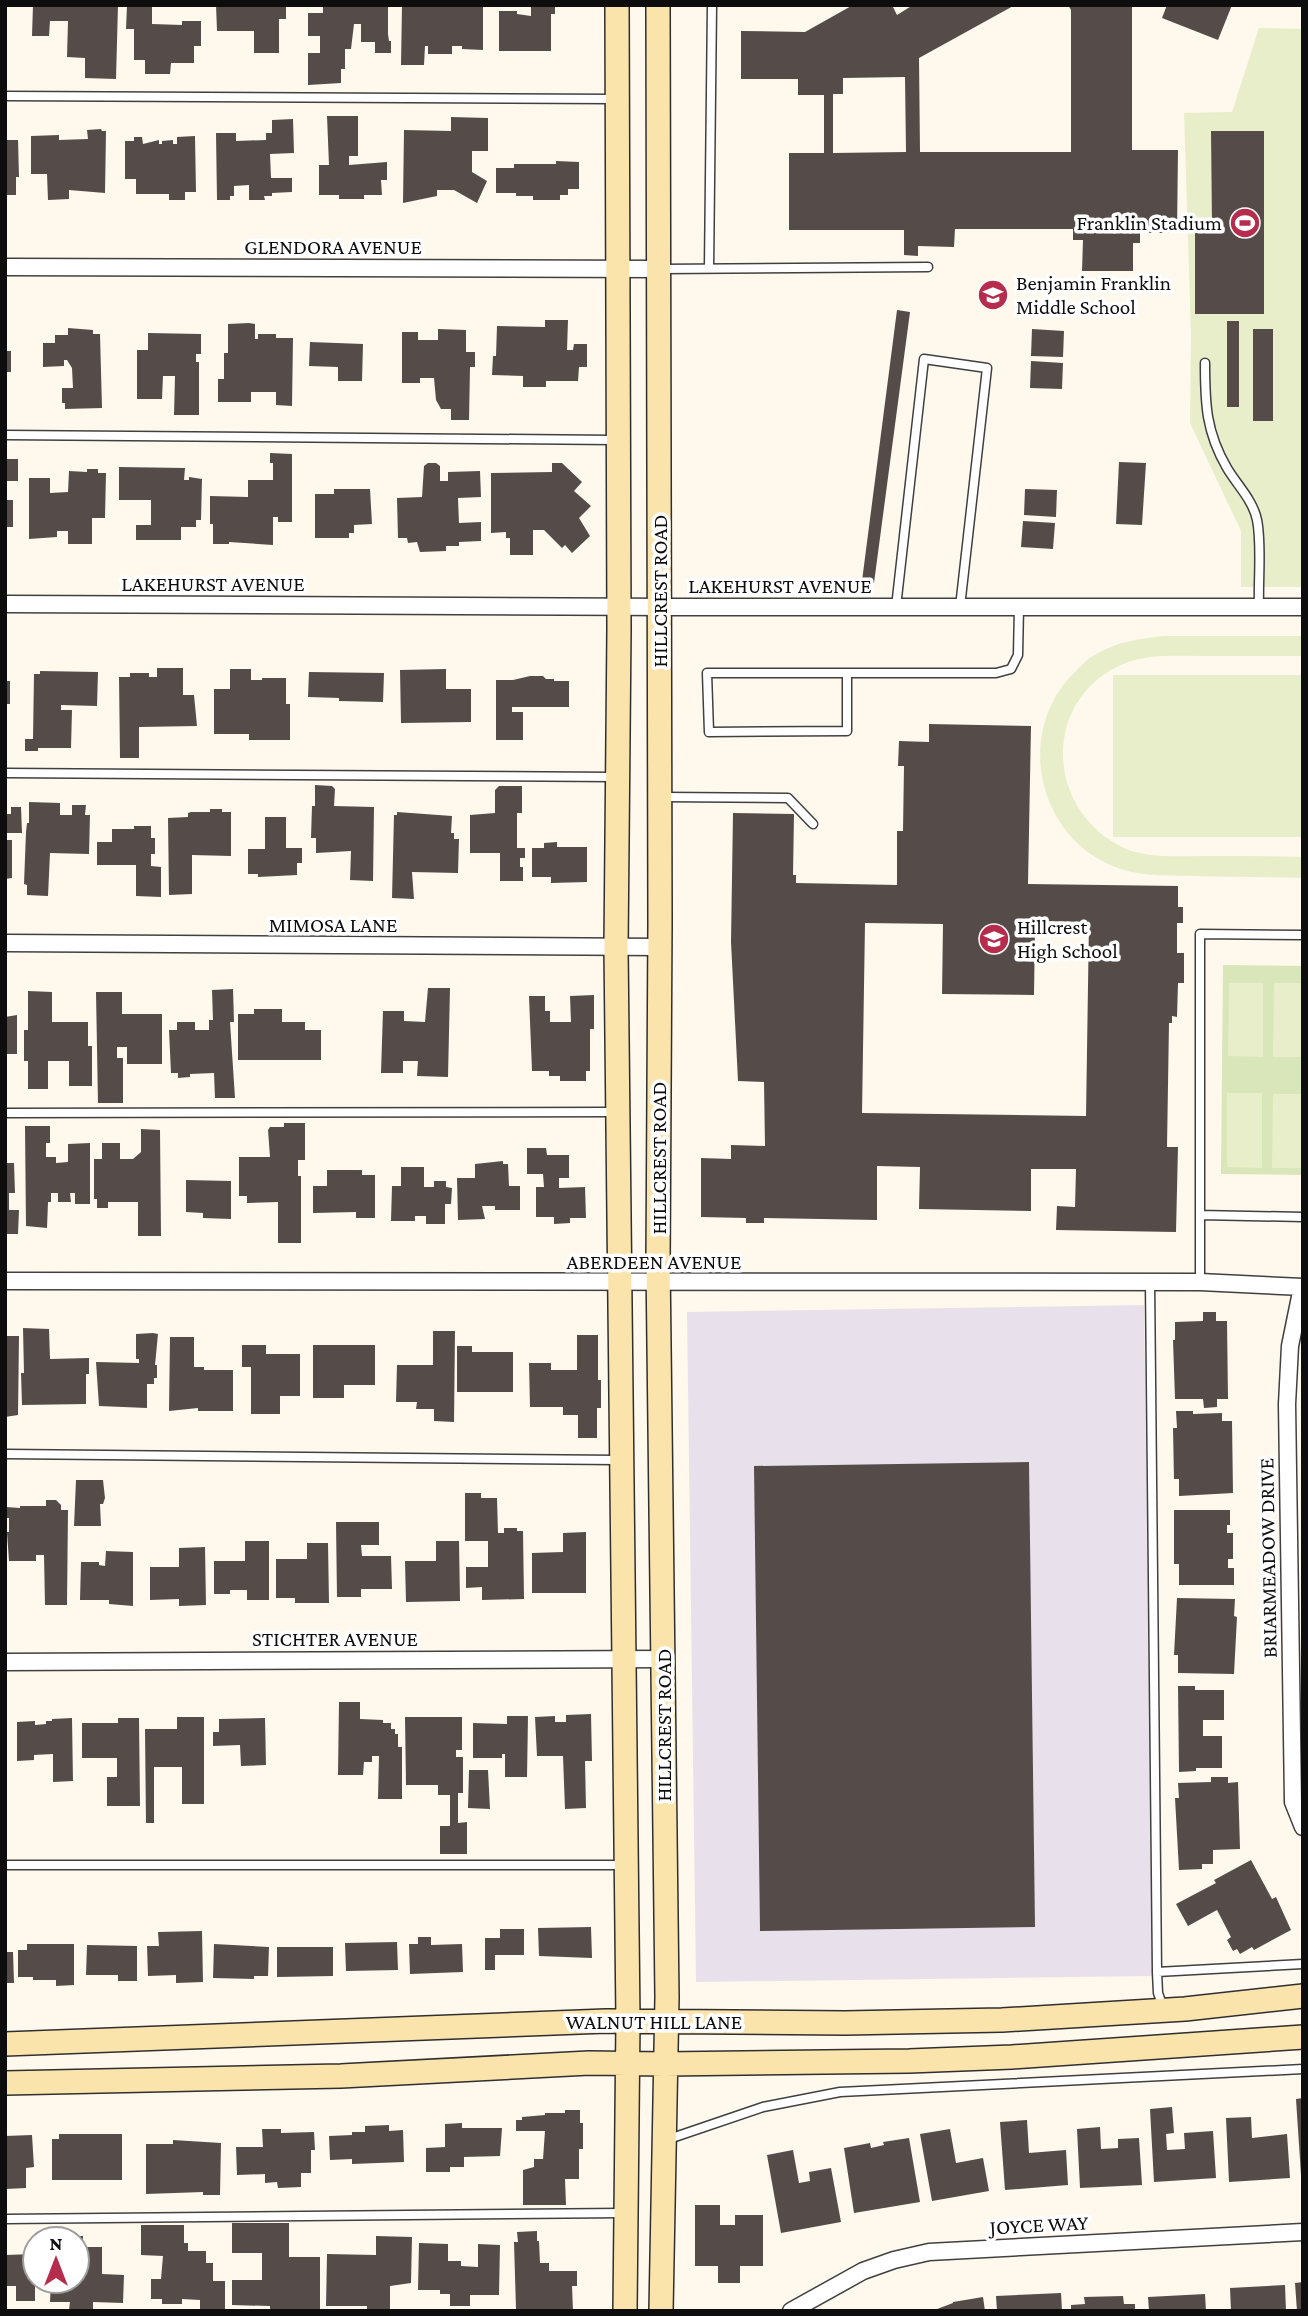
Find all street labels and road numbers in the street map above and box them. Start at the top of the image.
street label: GLENDORA AVENUE [244,235,422,259]
street label: HILLCREST ROAD [648,515,672,667]
street label: LAKEHURST AVENUE [121,572,305,596]
street label: LAKEHURST AVENUE [688,574,872,598]
street label: MIMOSA LANE [269,913,397,937]
street label: HILLCREST ROAD [647,1082,671,1234]
street label: ABERDEEN AVENUE [567,1250,741,1274]
street label: BRIARMEADOW DRIVE [1254,1458,1282,1658]
street label: STICHTER AVENUE [252,1627,418,1651]
street label: HILLCREST ROAD [652,1649,676,1801]
street label: WALNUT HILL LANE [566,2010,742,2034]
street label: JOYCE WAY [987,2210,1090,2240]

